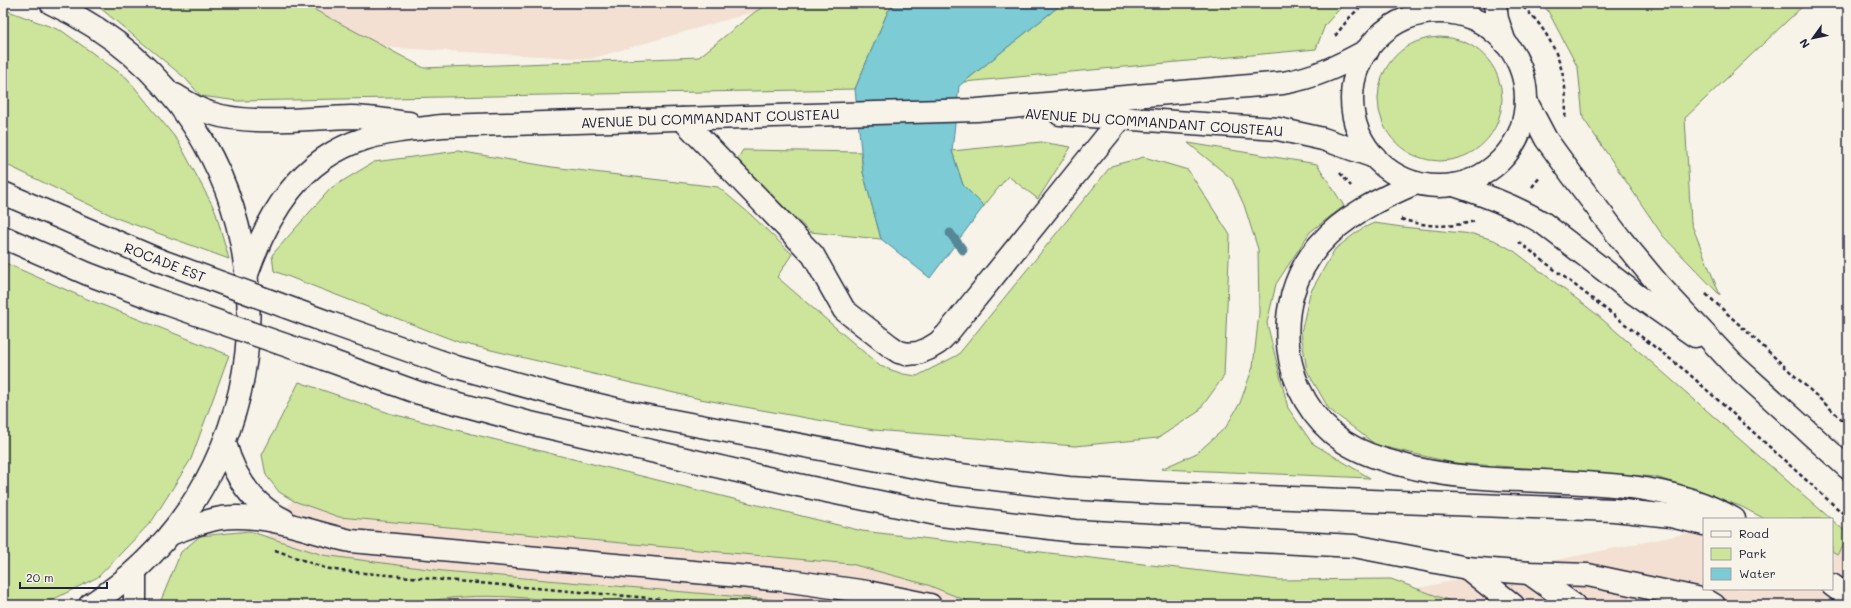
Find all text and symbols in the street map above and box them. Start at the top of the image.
north arrow [1793,18,1833,58]
text: N [1796,36,1813,51]
street label: AVENUE DU COMMANDANT COUSTEAU [1024,103,1284,141]
street label: AVENUE DU COMMANDANT COUSTEAU [580,104,840,132]
street label: ROCADE EST [122,238,209,286]
legend [1703,518,1833,590]
text: Road [1739,525,1769,541]
text: Park [1739,545,1766,561]
scale bar [20,564,107,590]
text: Water [1739,565,1776,581]
text: 20 m [26,569,54,585]

